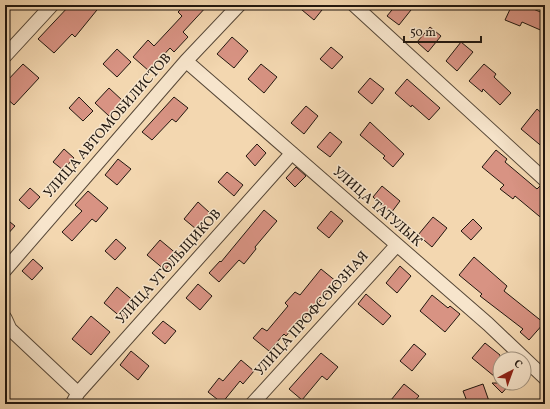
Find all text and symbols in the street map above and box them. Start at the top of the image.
scale bar [404,18,481,44]
text: 50 m [410,25,436,41]
street label: УЛИЦА АВТОМОБИЛИСТОВ [40,49,176,203]
street label: УЛИЦА ТАТУЛЫК [328,163,426,252]
street label: УЛИЦА УГОЛЬЩИКОВ [112,205,226,329]
street label: УЛИЦА ПРОФСОЮЗНАЯ [251,247,373,381]
north arrow [492,351,532,391]
text: С [510,357,525,373]

